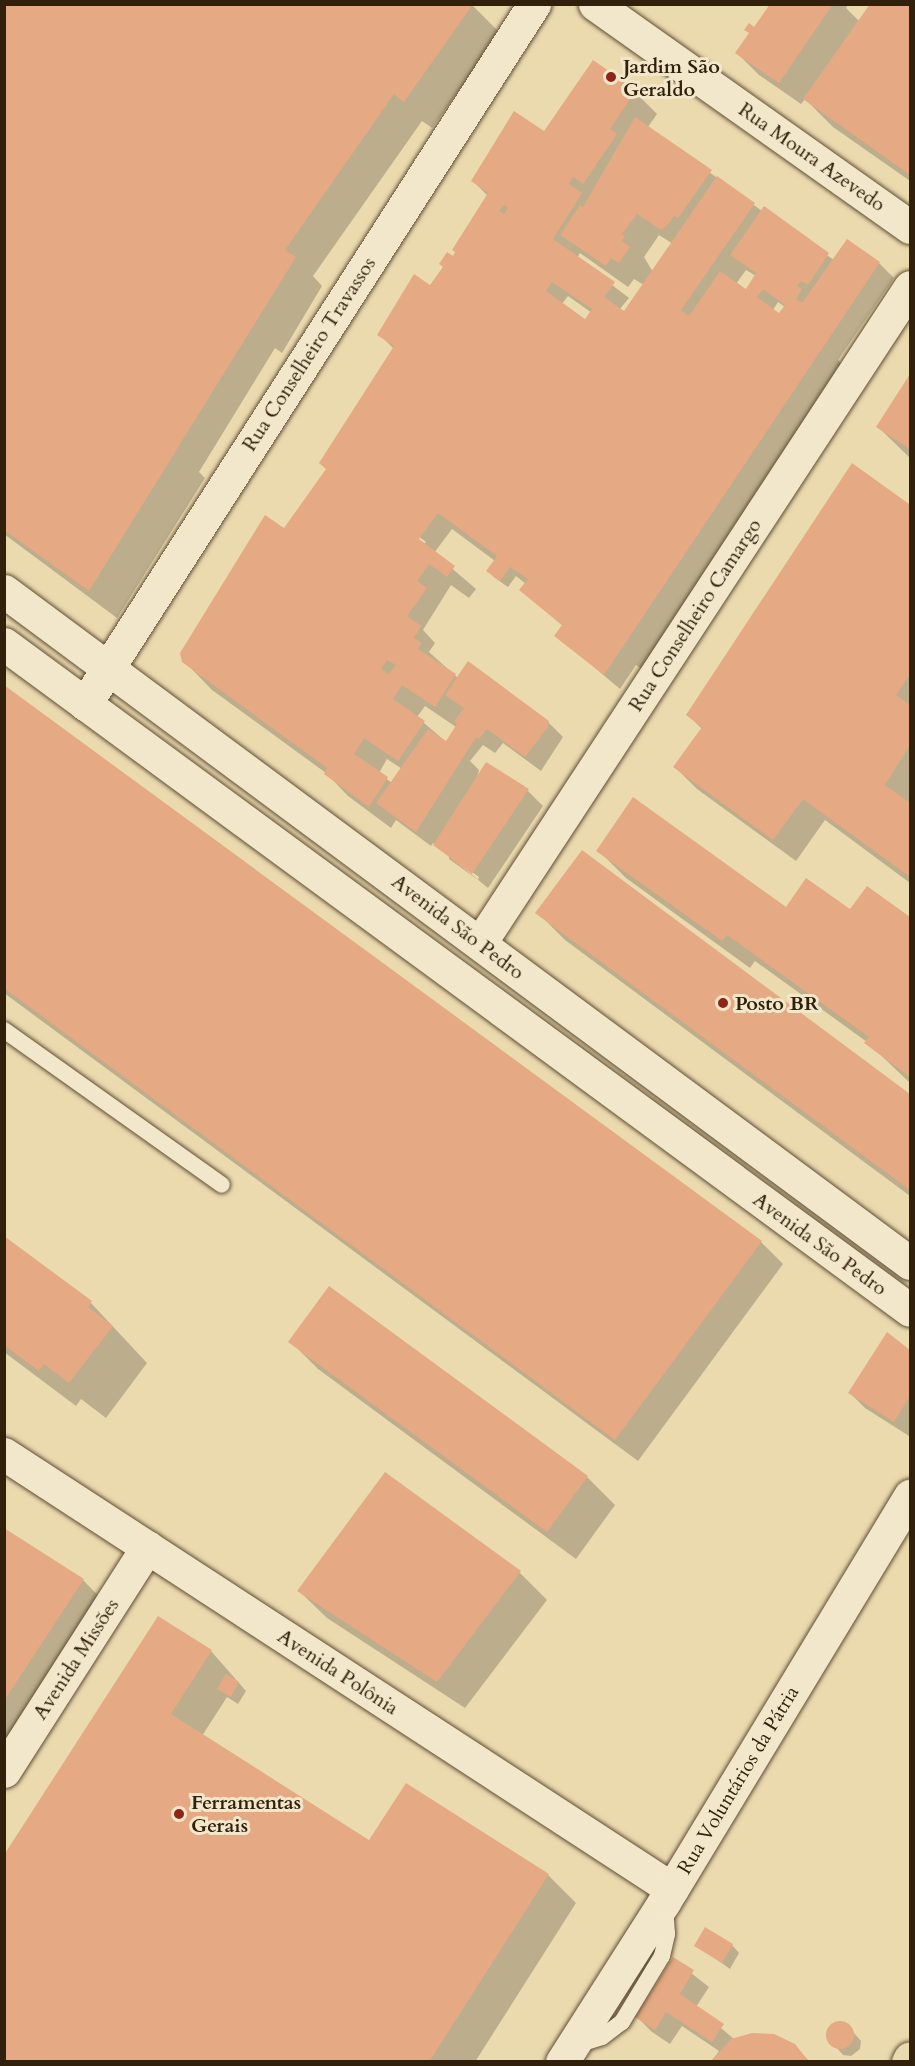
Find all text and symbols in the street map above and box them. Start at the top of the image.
place label: Jardim São Geraldo [623,54,720,101]
marker: Jardim São Geraldo [604,70,618,84]
street label: Rua Moura Azevedo [734,97,890,217]
street label: Rua Conselheiro Travassos [237,252,381,456]
street label: Rua Conselheiro Camargo [624,514,766,716]
street label: Avenida São Pedro [387,869,529,985]
place label: Posto BR [735,991,819,1015]
marker: Posto BR [716,996,730,1010]
street label: Avenida São Pedro [748,1187,892,1301]
street label: Avenida Missões [28,1594,124,1724]
street label: Avenida Polônia [273,1624,403,1720]
street label: Rua Voluntários da Pátria [672,1681,804,1879]
place label: Ferramentas Gerais [191,1790,301,1837]
marker: Ferramentas Gerais [172,1807,186,1821]

